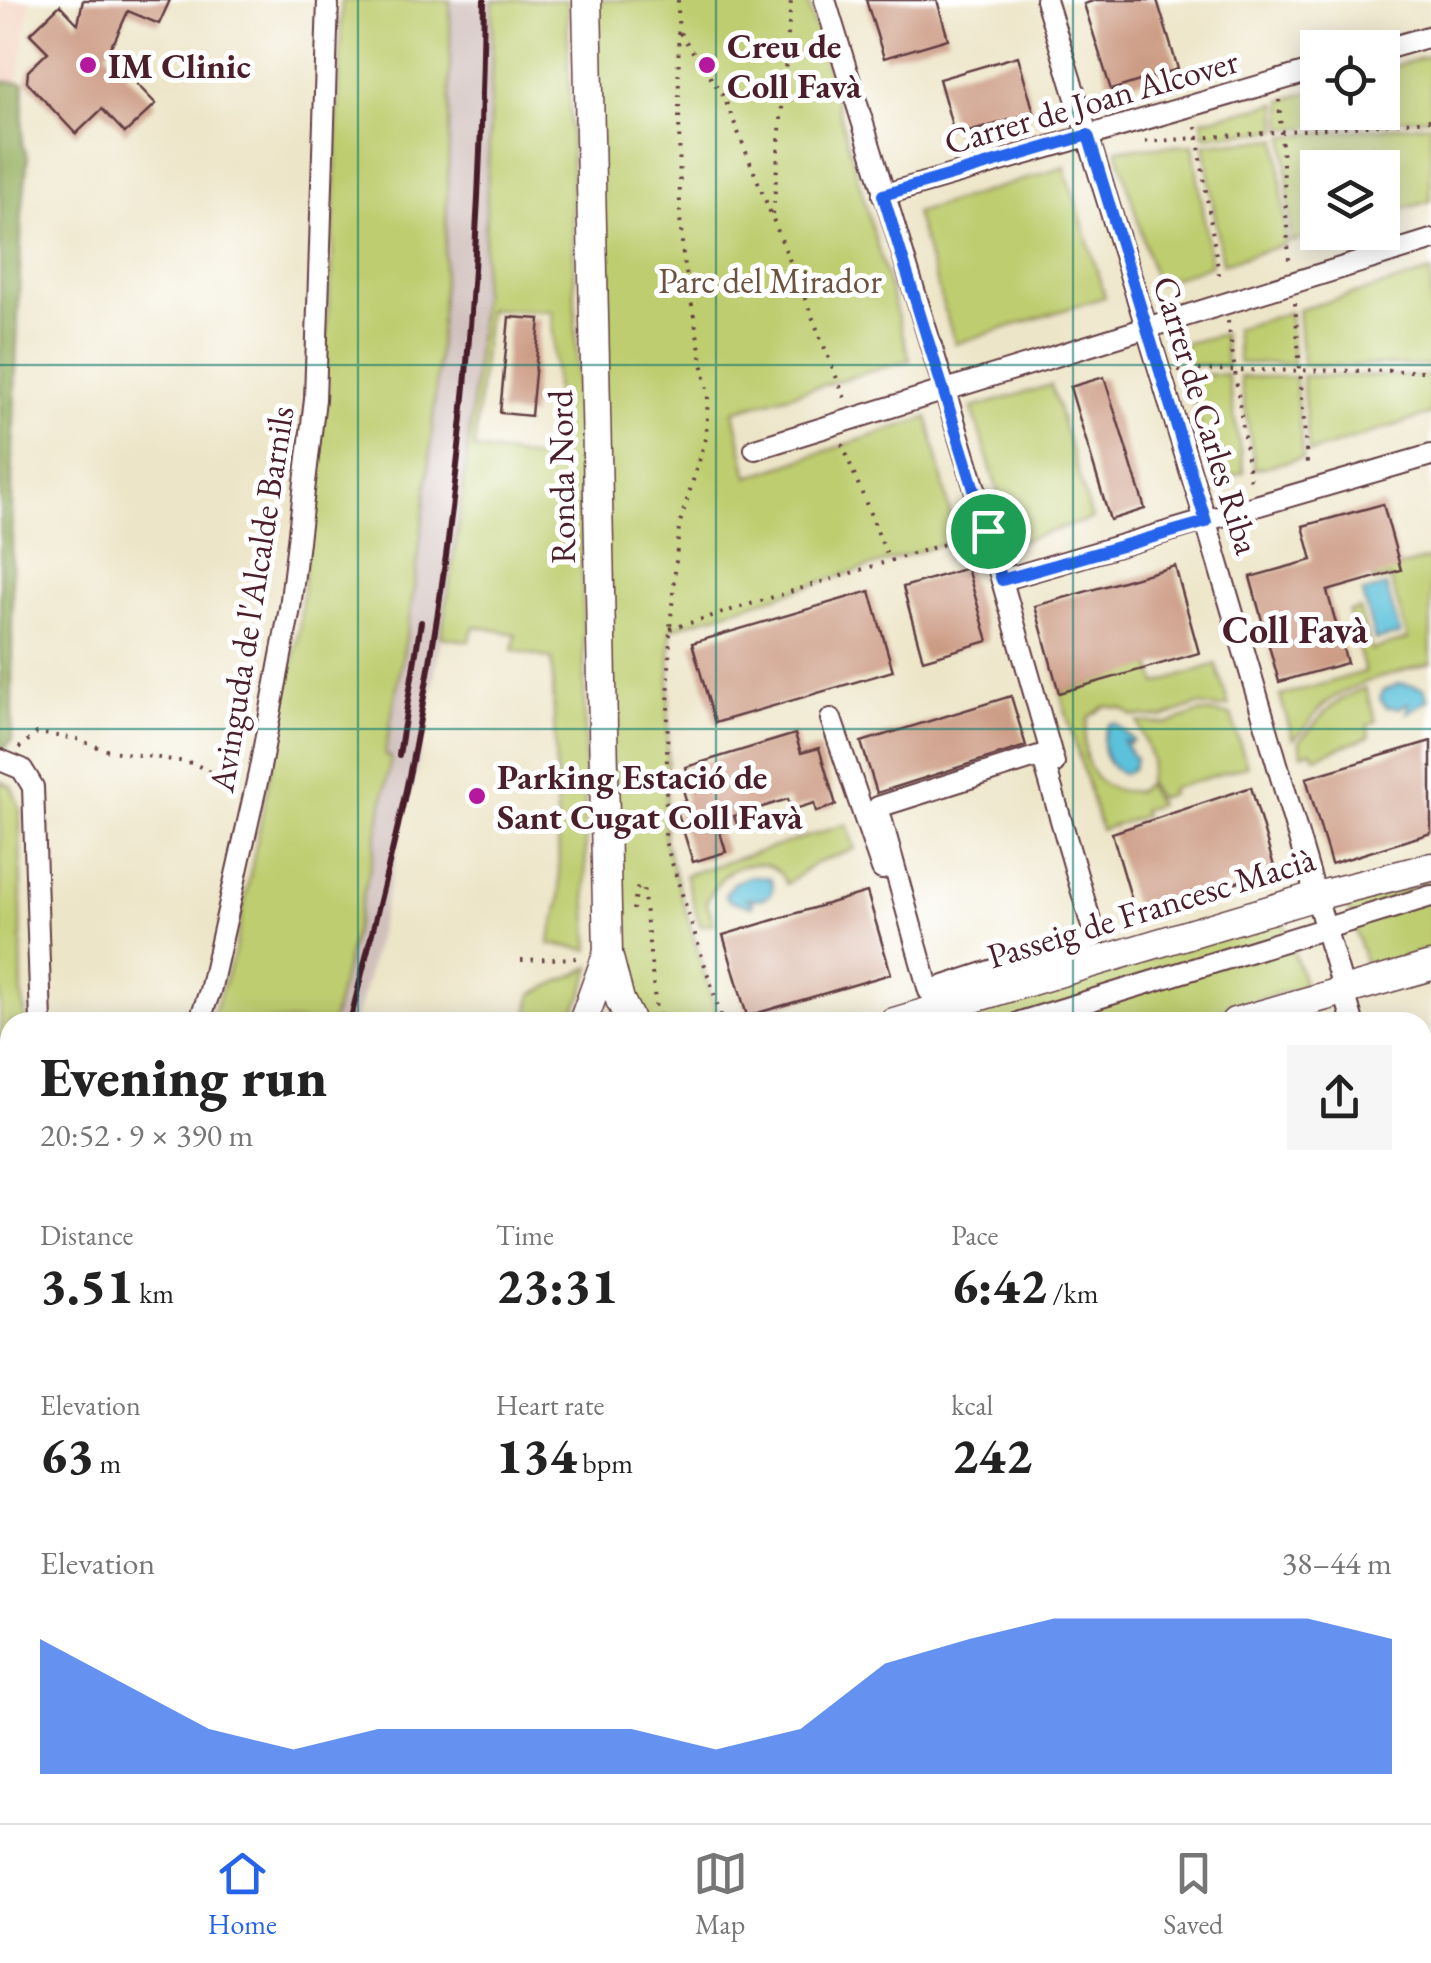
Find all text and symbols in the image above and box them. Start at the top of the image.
place label: Creu de Coll Favà [727,23,862,108]
map controls [1300,30,1400,250]
button: locate [1300,30,1400,130]
street label: Carrer de Joan Alcover [939,37,1243,164]
place label: IM Clinic [108,43,251,88]
marker: IM Clinic [77,54,99,76]
marker: Creu de Coll Favà [696,54,718,76]
button: layers [1300,150,1400,250]
park label: Parc del Mirador [658,258,882,303]
street label: Carrer de Carles Riba [1143,270,1271,560]
street label: Ronda Nord [537,389,585,564]
street label: Avinguda de l'Alcalde Barnils [198,403,304,796]
pin [946,489,1031,574]
icon: arrive [961,504,1016,559]
district label: Coll Favà [1222,605,1368,654]
place label: Parking Estació de Sant Cugat Coll Favà [497,754,803,839]
marker: Parking Estació de Sant Cugat Coll Favà [466,785,488,807]
street label: Passeig de Francesc Macià [982,836,1320,978]
text: Evening run [40,1041,327,1112]
button: share [1287,1045,1392,1150]
text: 20:52 · 9 × 390 m [40,1114,253,1156]
text: Distance [40,1217,134,1253]
text: Time [496,1217,554,1253]
text: Pace [951,1217,998,1253]
text: 3.51 [40,1253,134,1318]
text: 23:31 [496,1253,618,1318]
text: 6:42 [951,1253,1047,1318]
text: km [134,1275,174,1311]
text: /km [1047,1275,1098,1311]
text: Elevation [40,1387,141,1423]
text: Heart rate [496,1387,604,1423]
text: kcal [951,1387,993,1423]
text: 63 [40,1423,94,1488]
text: 134 [496,1423,577,1488]
text: 242 [951,1423,1032,1488]
text: m [94,1445,121,1481]
text: bpm [577,1445,633,1481]
text: Elevation [40,1542,155,1584]
text: 38–44 m [1282,1542,1392,1584]
tab: Home [208,1846,277,1942]
tab: Map [693,1846,748,1942]
tab: Saved [1163,1846,1223,1942]

